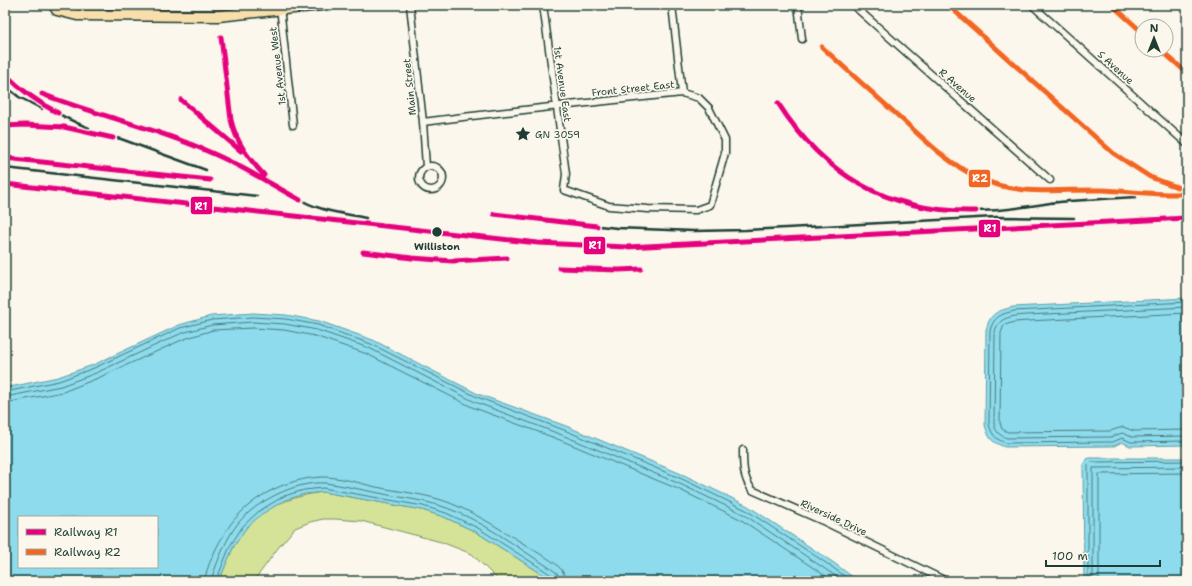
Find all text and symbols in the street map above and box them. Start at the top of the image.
north arrow [1134,18,1174,58]
text: N [1150,21,1159,36]
street label: 1st Avenue West [266,26,289,106]
street label: 1st Avenue East [551,45,574,123]
street label: S Avenue [1095,48,1137,87]
street label: Main Street [400,58,419,116]
street label: R Avenue [936,66,979,105]
street label: Front Street East [591,78,675,99]
place icon: GN 3059 [514,125,532,143]
place label: GN 3059 [535,128,580,141]
line badge: R2 [968,169,991,188]
text: R2 [972,171,988,186]
line badge: R1 [190,196,213,215]
text: R1 [195,199,207,214]
line badge: R1 [978,219,1001,238]
text: R1 [984,221,996,236]
marker: Williston [430,225,444,239]
line badge: R1 [583,236,606,255]
text: R1 [589,238,601,253]
place label: Williston [414,240,460,253]
street label: Riverside Drive [798,496,869,539]
legend [18,516,158,568]
text: Railway R1 [54,524,118,540]
scale bar [1046,542,1160,568]
text: Railway R2 [54,544,121,560]
text: 100 m [1052,548,1088,564]

